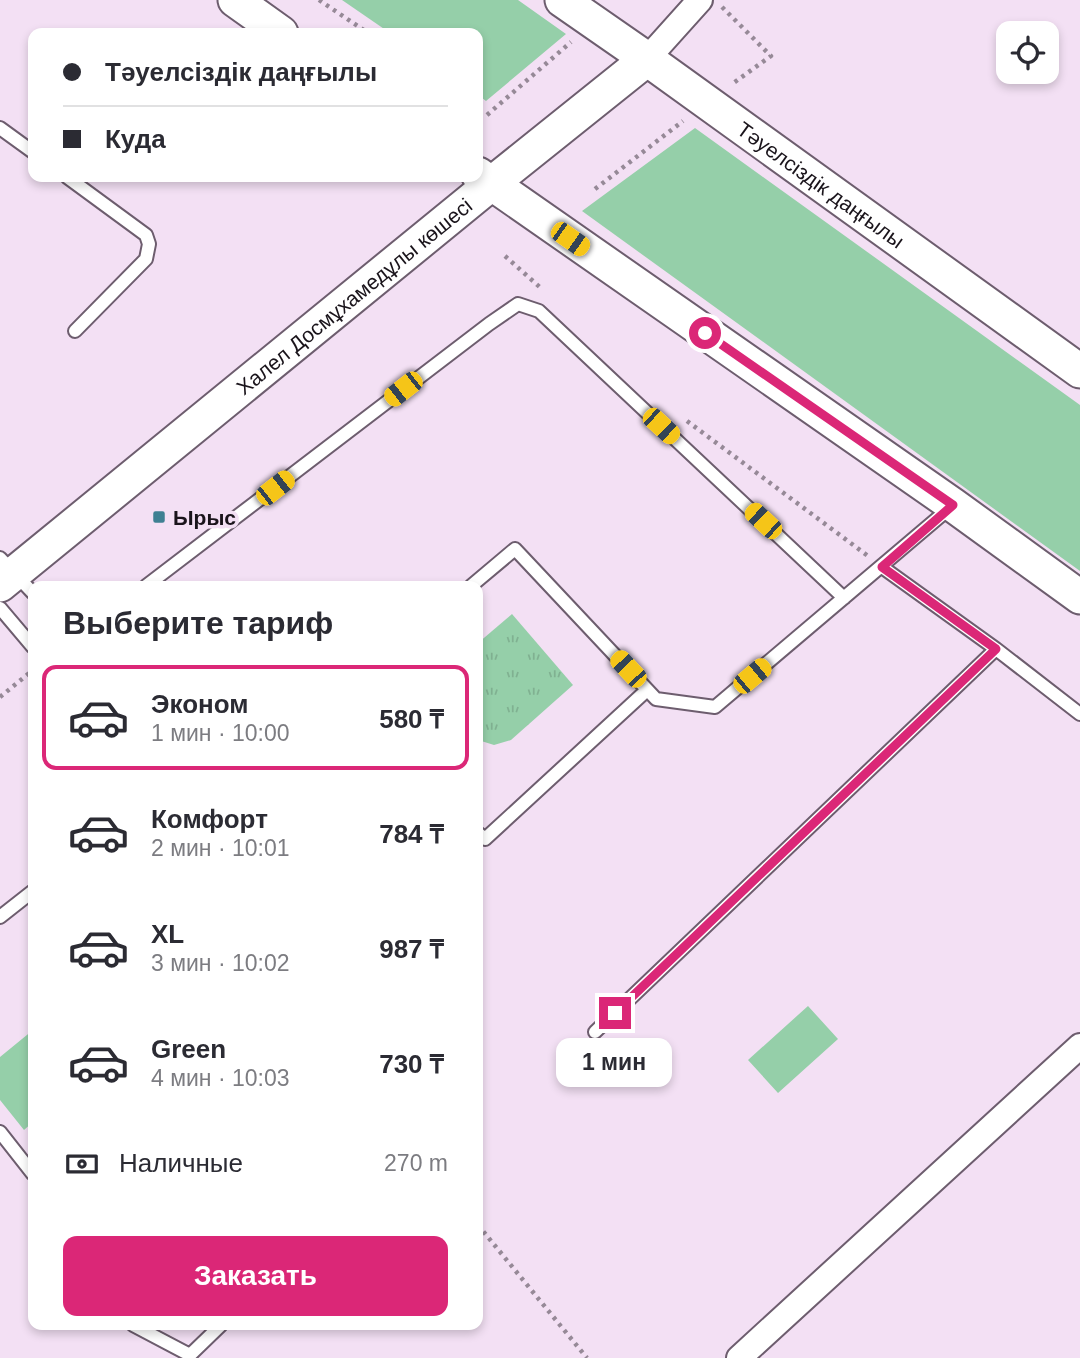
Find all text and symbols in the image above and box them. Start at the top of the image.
map controls [996,21,1059,84]
button: locate [996,21,1059,84]
text: Тәуелсіздік даңғылы [105,57,377,87]
street label: Тәуелсіздік даңғылы [733,117,909,252]
text: Куда [105,124,166,154]
street label: Халел Досмұхамедұлы көшесі [232,193,476,399]
car [547,218,594,260]
route start [689,317,721,349]
car [380,368,427,410]
car [639,404,684,448]
car [252,467,299,509]
car [741,499,786,543]
place label: Ырыс [173,506,236,529]
marker: Ырыс [151,509,167,525]
text: Выберите тариф [63,605,333,641]
car [606,646,651,692]
car [730,654,775,698]
icon: car [67,686,130,749]
text: Эконом [151,689,249,719]
text: 580 ₸ [379,704,444,734]
text: 1 мин · 10:00 [151,720,290,746]
icon: car [67,801,130,864]
text: Комфорт [151,804,268,834]
text: 784 ₸ [379,819,444,849]
text: 2 мин · 10:01 [151,835,290,861]
icon: car [67,916,130,979]
text: XL [151,919,184,949]
text: 987 ₸ [379,934,444,964]
text: 3 мин · 10:02 [151,950,290,976]
route end [599,997,631,1029]
icon: car [67,1031,130,1094]
text: Green [151,1034,226,1064]
callout: 1 мин [557,1038,673,1086]
text: 730 ₸ [379,1049,444,1079]
text: 1 мин [582,1049,646,1075]
text: 4 мин · 10:03 [151,1065,290,1091]
icon: cash [63,1145,101,1183]
text: Наличные [119,1148,243,1178]
text: 270 m [384,1150,448,1176]
button: Заказать [63,1236,448,1316]

